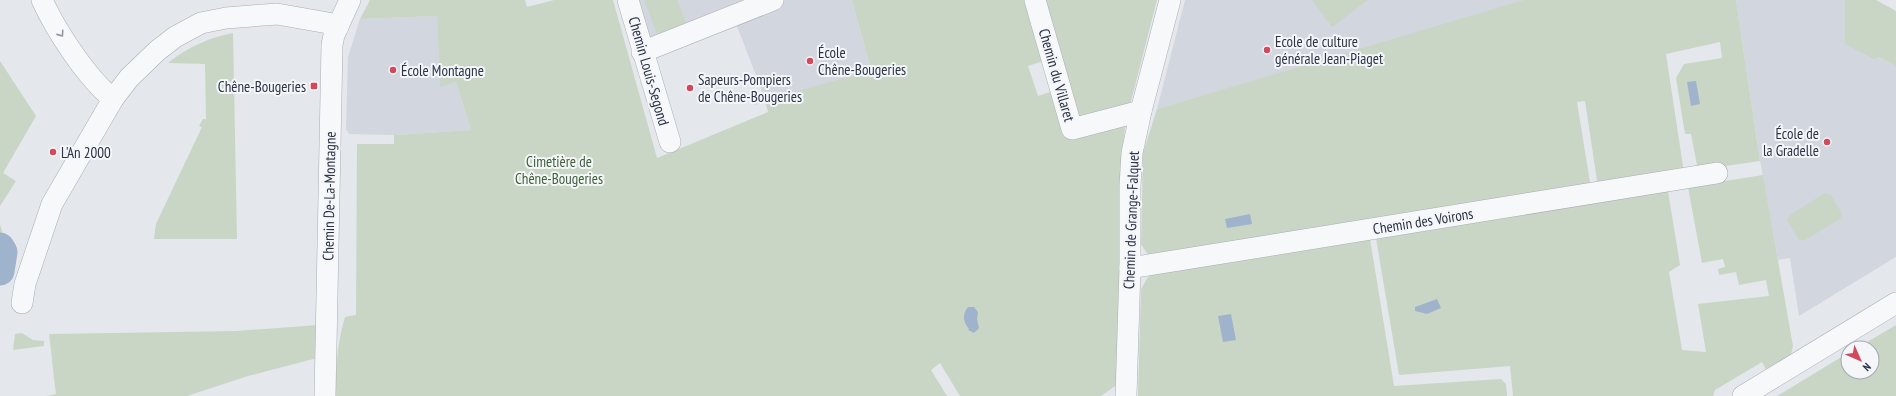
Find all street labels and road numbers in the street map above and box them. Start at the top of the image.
street label: Chemin Louis-Segond [624,14,674,128]
street label: Chemin du Villaret [1035,26,1079,124]
street label: Chemin De-La-Montagne [318,131,340,261]
street label: Chemin de Grange-Falquet [1119,150,1143,290]
street label: Chemin des Voirons [1372,204,1474,238]

